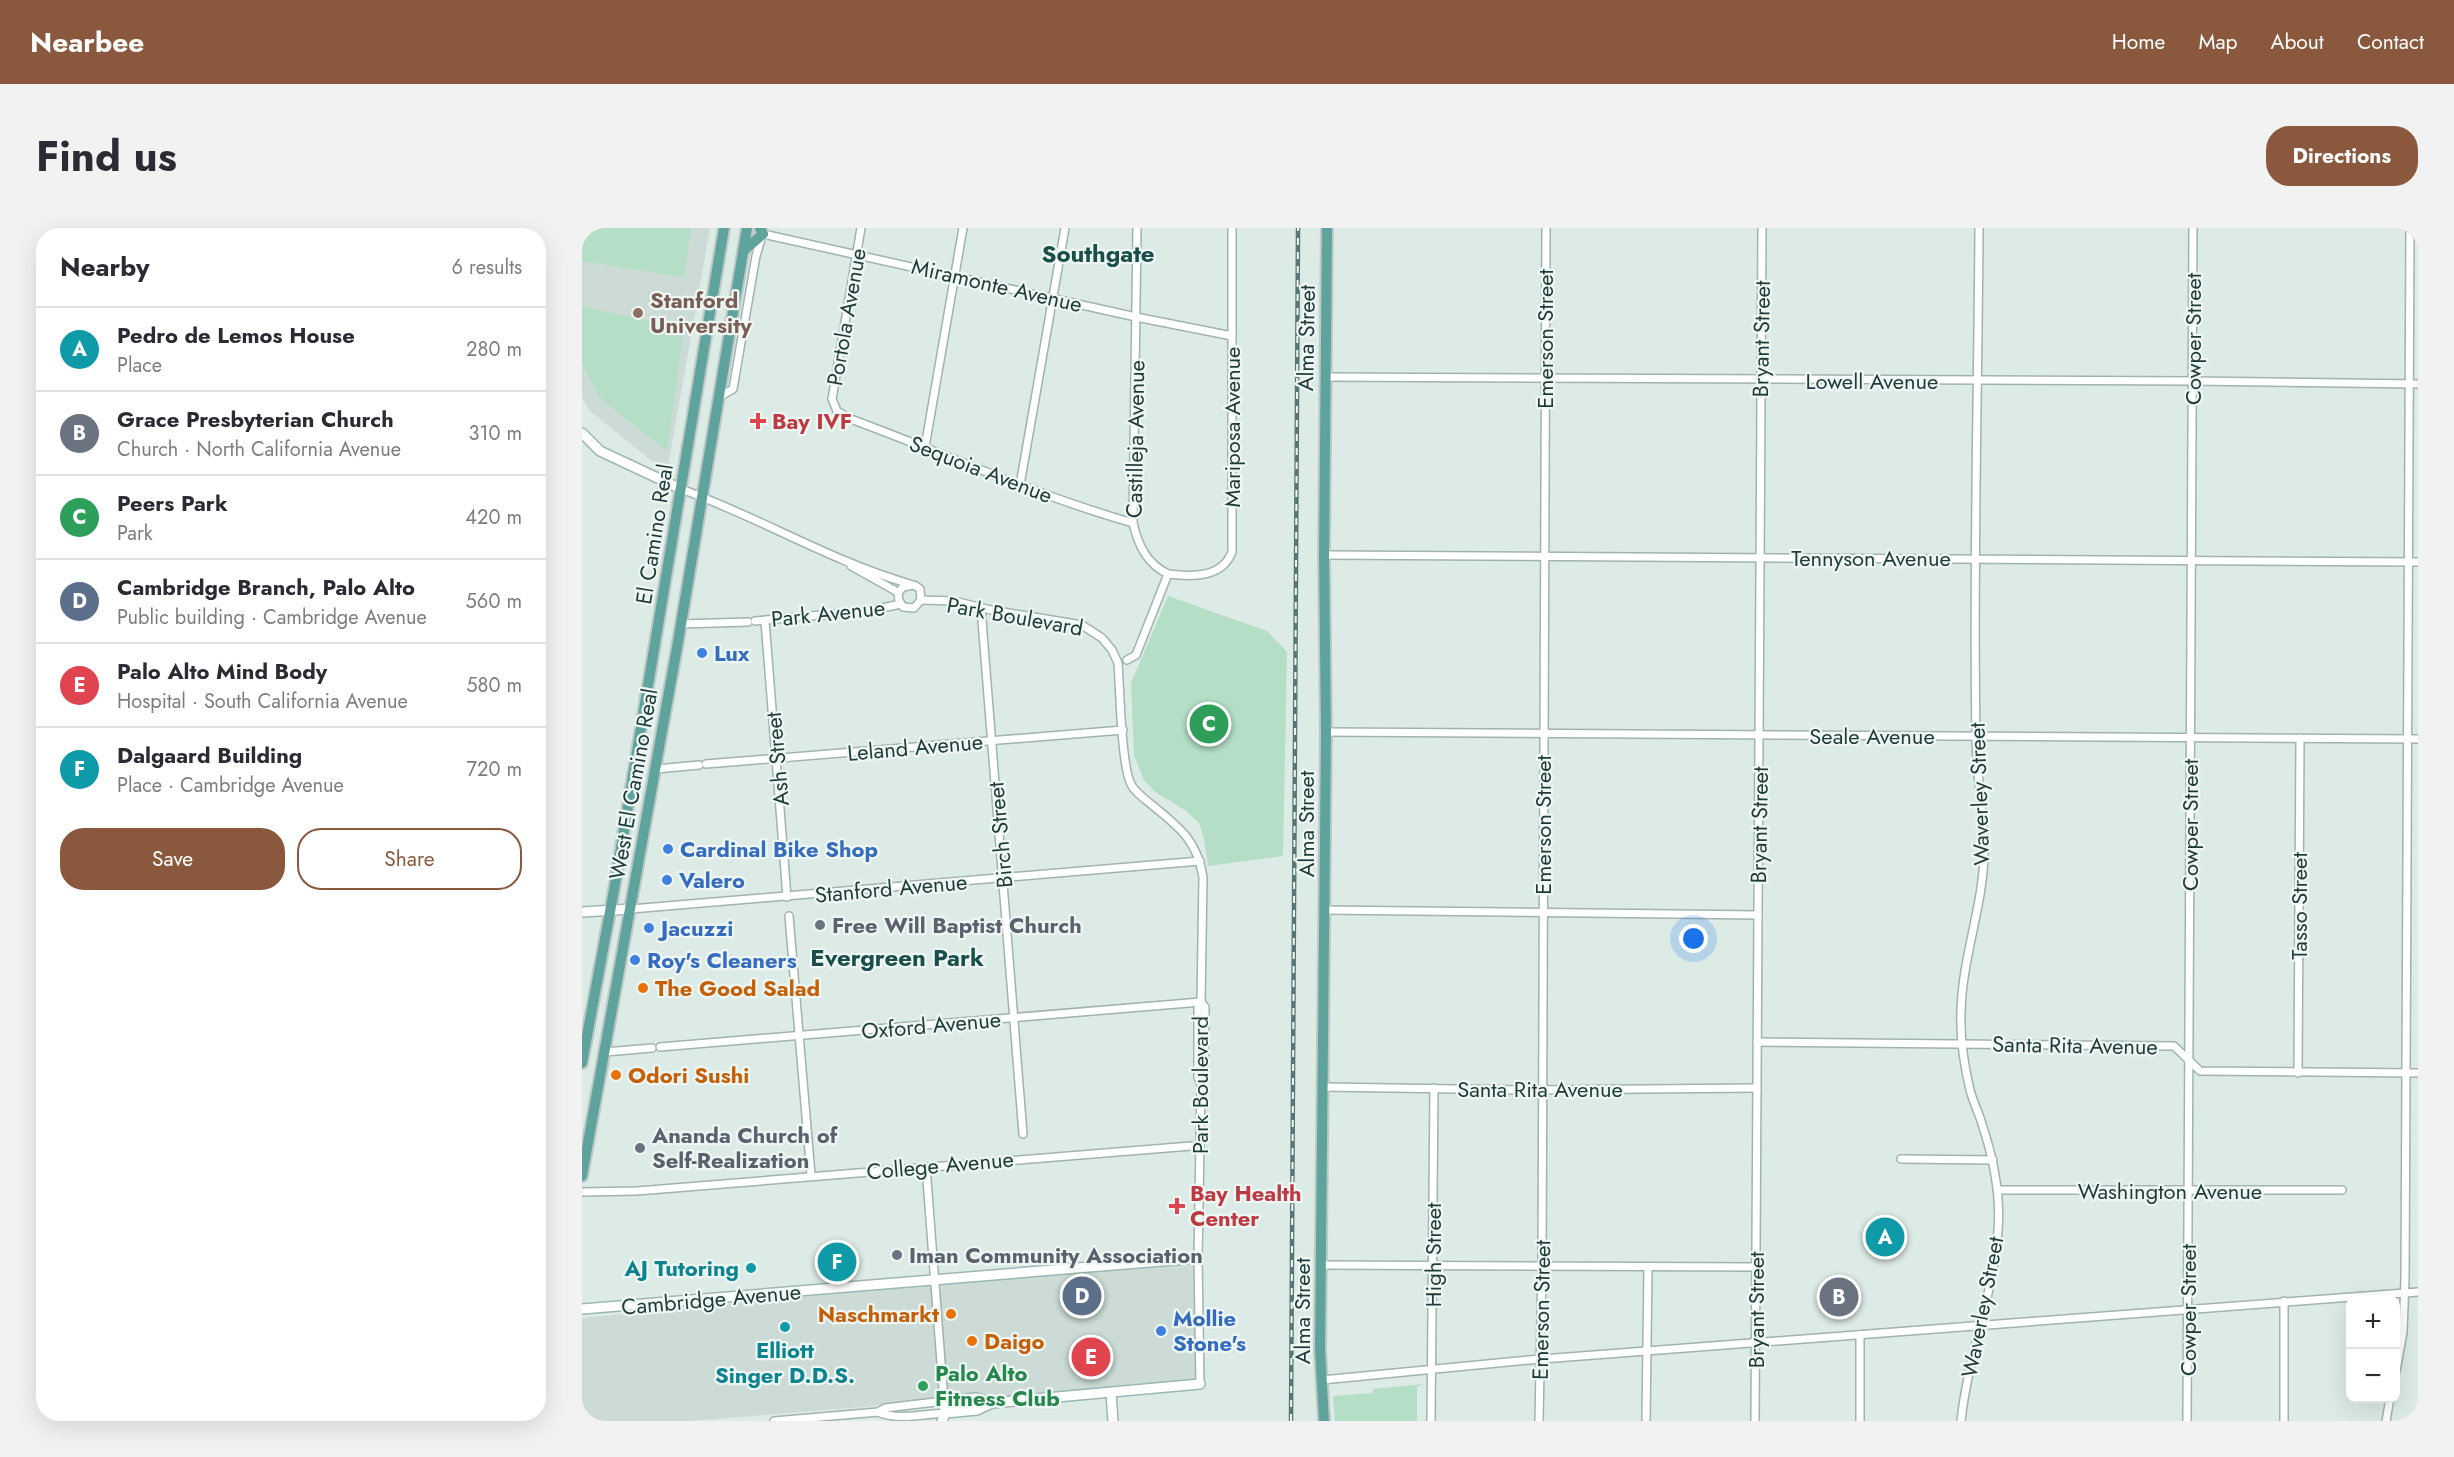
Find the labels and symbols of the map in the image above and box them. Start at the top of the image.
district label: Southgate [1041,236,1155,271]
street label: Portola Avenue [818,246,874,388]
street label: Miramonte Avenue [909,250,1085,320]
street label: Emerson Street [1529,268,1561,409]
street label: Cowper Street [2177,272,2209,405]
street label: Bryant Street [1744,280,1778,398]
place label: Stanford University [650,284,752,341]
street label: Alma Street [1289,284,1323,391]
marker: Stanford University [631,306,645,320]
street label: Mariposa Avenue [1216,347,1248,507]
street label: Castilleja Avenue [1118,360,1152,518]
street label: Lowell Avenue [1806,365,1938,397]
place label: Bay IVF [772,405,852,437]
marker: Bay IVF [749,412,767,430]
street label: Sequoia Avenue [905,427,1057,511]
street label: El Camino Real [627,461,681,607]
street label: Tennyson Avenue [1791,542,1951,574]
street label: Park Boulevard [944,588,1086,644]
street label: Park Avenue [769,591,887,635]
place label: Lux [714,637,750,669]
marker: Lux [695,646,709,660]
street label: West El Camino Real [600,686,666,882]
pin: C [1190,702,1228,746]
street label: Ash Street [757,710,797,807]
street label: Seale Avenue [1809,720,1935,752]
street label: Waverley Street [1960,721,1997,866]
street label: Leland Avenue [846,725,984,769]
street label: Emerson Street [1527,754,1559,895]
street label: Cowper Street [2174,758,2206,891]
street label: Bryant Street [1742,766,1776,884]
street label: Alma Street [1290,770,1322,877]
street label: Birch Street [979,780,1021,889]
place label: Cardinal Bike Shop [680,833,878,865]
marker: Cardinal Bike Shop [661,842,675,856]
street label: Tasso Street [2283,852,2315,960]
place label: Valero [678,864,745,896]
street label: Stanford Avenue [813,865,969,911]
marker: Valero [660,873,674,887]
place label: Free Will Baptist Church [832,909,1082,941]
place label: Jacuzzi [657,912,733,944]
marker: Free Will Baptist Church [813,918,827,932]
marker: Jacuzzi [642,921,656,935]
your location [1679,924,1708,953]
district label: Evergreen Park [810,940,984,975]
place label: Roy's Cleaners [647,944,797,976]
marker: Roy's Cleaners [628,953,642,967]
place label: The Good Salad [655,972,820,1004]
marker: The Good Salad [636,981,650,995]
street label: Oxford Avenue [860,1003,1002,1047]
street label: Park Boulevard [1184,1016,1216,1154]
street label: Santa Rita Avenue [1992,1028,2158,1062]
place label: Odori Sushi [628,1059,749,1091]
marker: Odori Sushi [609,1068,623,1082]
street label: Santa Rita Avenue [1457,1073,1623,1105]
place label: Ananda Church of Self-Realization [651,1119,839,1176]
marker: Ananda Church of Self-Realization [633,1141,647,1155]
street label: College Avenue [865,1143,1015,1187]
street label: Washington Avenue [2078,1175,2262,1207]
place label: Bay Health Center [1190,1177,1302,1234]
marker: Bay Health Center [1168,1197,1186,1215]
street label: High Street [1417,1202,1449,1307]
pin: A [1866,1214,1904,1260]
street label: Waverley Street [1953,1233,2011,1380]
place label: Iman Community Association [909,1239,1203,1271]
street label: Emerson Street [1524,1239,1558,1380]
pin: F [818,1240,856,1284]
street label: Cowper Street [2172,1243,2204,1376]
marker: Iman Community Association [890,1248,904,1262]
street label: Bryant Street [1740,1251,1772,1368]
place label: AJ Tutoring [624,1252,739,1284]
street label: Alma Street [1286,1257,1318,1364]
marker: AJ Tutoring [744,1261,758,1275]
pin: D [1062,1274,1102,1318]
pin: B [1820,1274,1858,1320]
street label: Cambridge Avenue [620,1275,802,1323]
place label: Naschmarkt [818,1298,939,1330]
place label: Mollie Stone's [1173,1302,1246,1359]
marker: Naschmarkt [944,1307,958,1321]
marker: Elliott Singer D.D.S. [778,1320,792,1334]
marker: Mollie Stone's [1154,1324,1168,1338]
place label: Daigo [984,1325,1044,1357]
place label: Elliott Singer D.D.S. [715,1334,855,1391]
marker: Daigo [965,1334,979,1348]
pin: E [1072,1334,1110,1380]
place label: Palo Alto Fitness Club [935,1357,1060,1414]
marker: Palo Alto Fitness Club [916,1379,930,1393]

